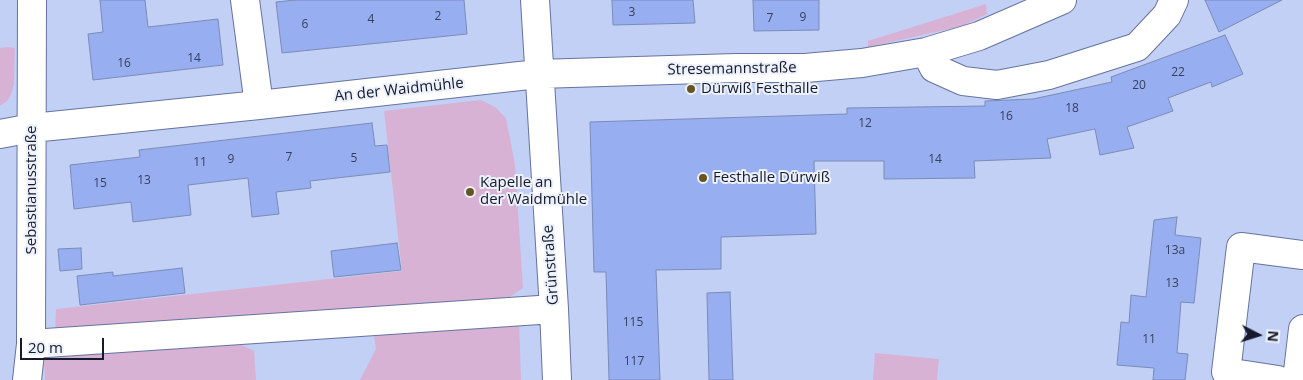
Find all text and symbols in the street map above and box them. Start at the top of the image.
house number: 3 [629,6,635,20]
house number: 2 [435,10,441,24]
house number: 9 [800,11,806,25]
house number: 7 [767,12,773,26]
house number: 4 [368,13,374,27]
house number: 6 [302,18,308,32]
house number: 14 [187,52,201,66]
house number: 16 [117,57,131,71]
street label: Stresemannstraße [667,59,797,79]
house number: 22 [1171,66,1185,80]
street label: An der Waidmühle [333,74,465,106]
house number: 20 [1132,79,1146,93]
place label: Dürwiß Festhalle [701,80,818,98]
marker: Dürwiß Festhalle [685,83,697,95]
house number: 18 [1065,102,1079,116]
house number: 16 [999,110,1013,124]
house number: 12 [858,117,872,131]
street label: Sebastianusstraße [23,125,41,255]
house number: 7 [286,151,292,165]
house number: 5 [351,152,357,166]
house number: 9 [228,153,234,167]
house number: 14 [928,153,942,167]
house number: 11 [193,156,207,170]
place label: Festhalle Dürwiß [713,169,830,187]
marker: Festhalle Dürwiß [697,172,709,184]
house number: 13 [137,174,151,188]
place label: Kapelle an der Waidmühle [480,174,587,209]
house number: 15 [93,177,107,191]
marker: Kapelle an der Waidmühle [464,186,476,198]
street label: Grünstraße [539,224,563,306]
house number: 13a [1165,244,1185,258]
house number: 13 [1165,277,1179,291]
north arrow [1233,310,1283,360]
house number: 115 [623,316,643,330]
scale bar [22,328,106,360]
text: N [1263,330,1283,343]
house number: 11 [1142,333,1156,347]
text: 20 m [28,337,63,357]
house number: 117 [624,355,644,369]

